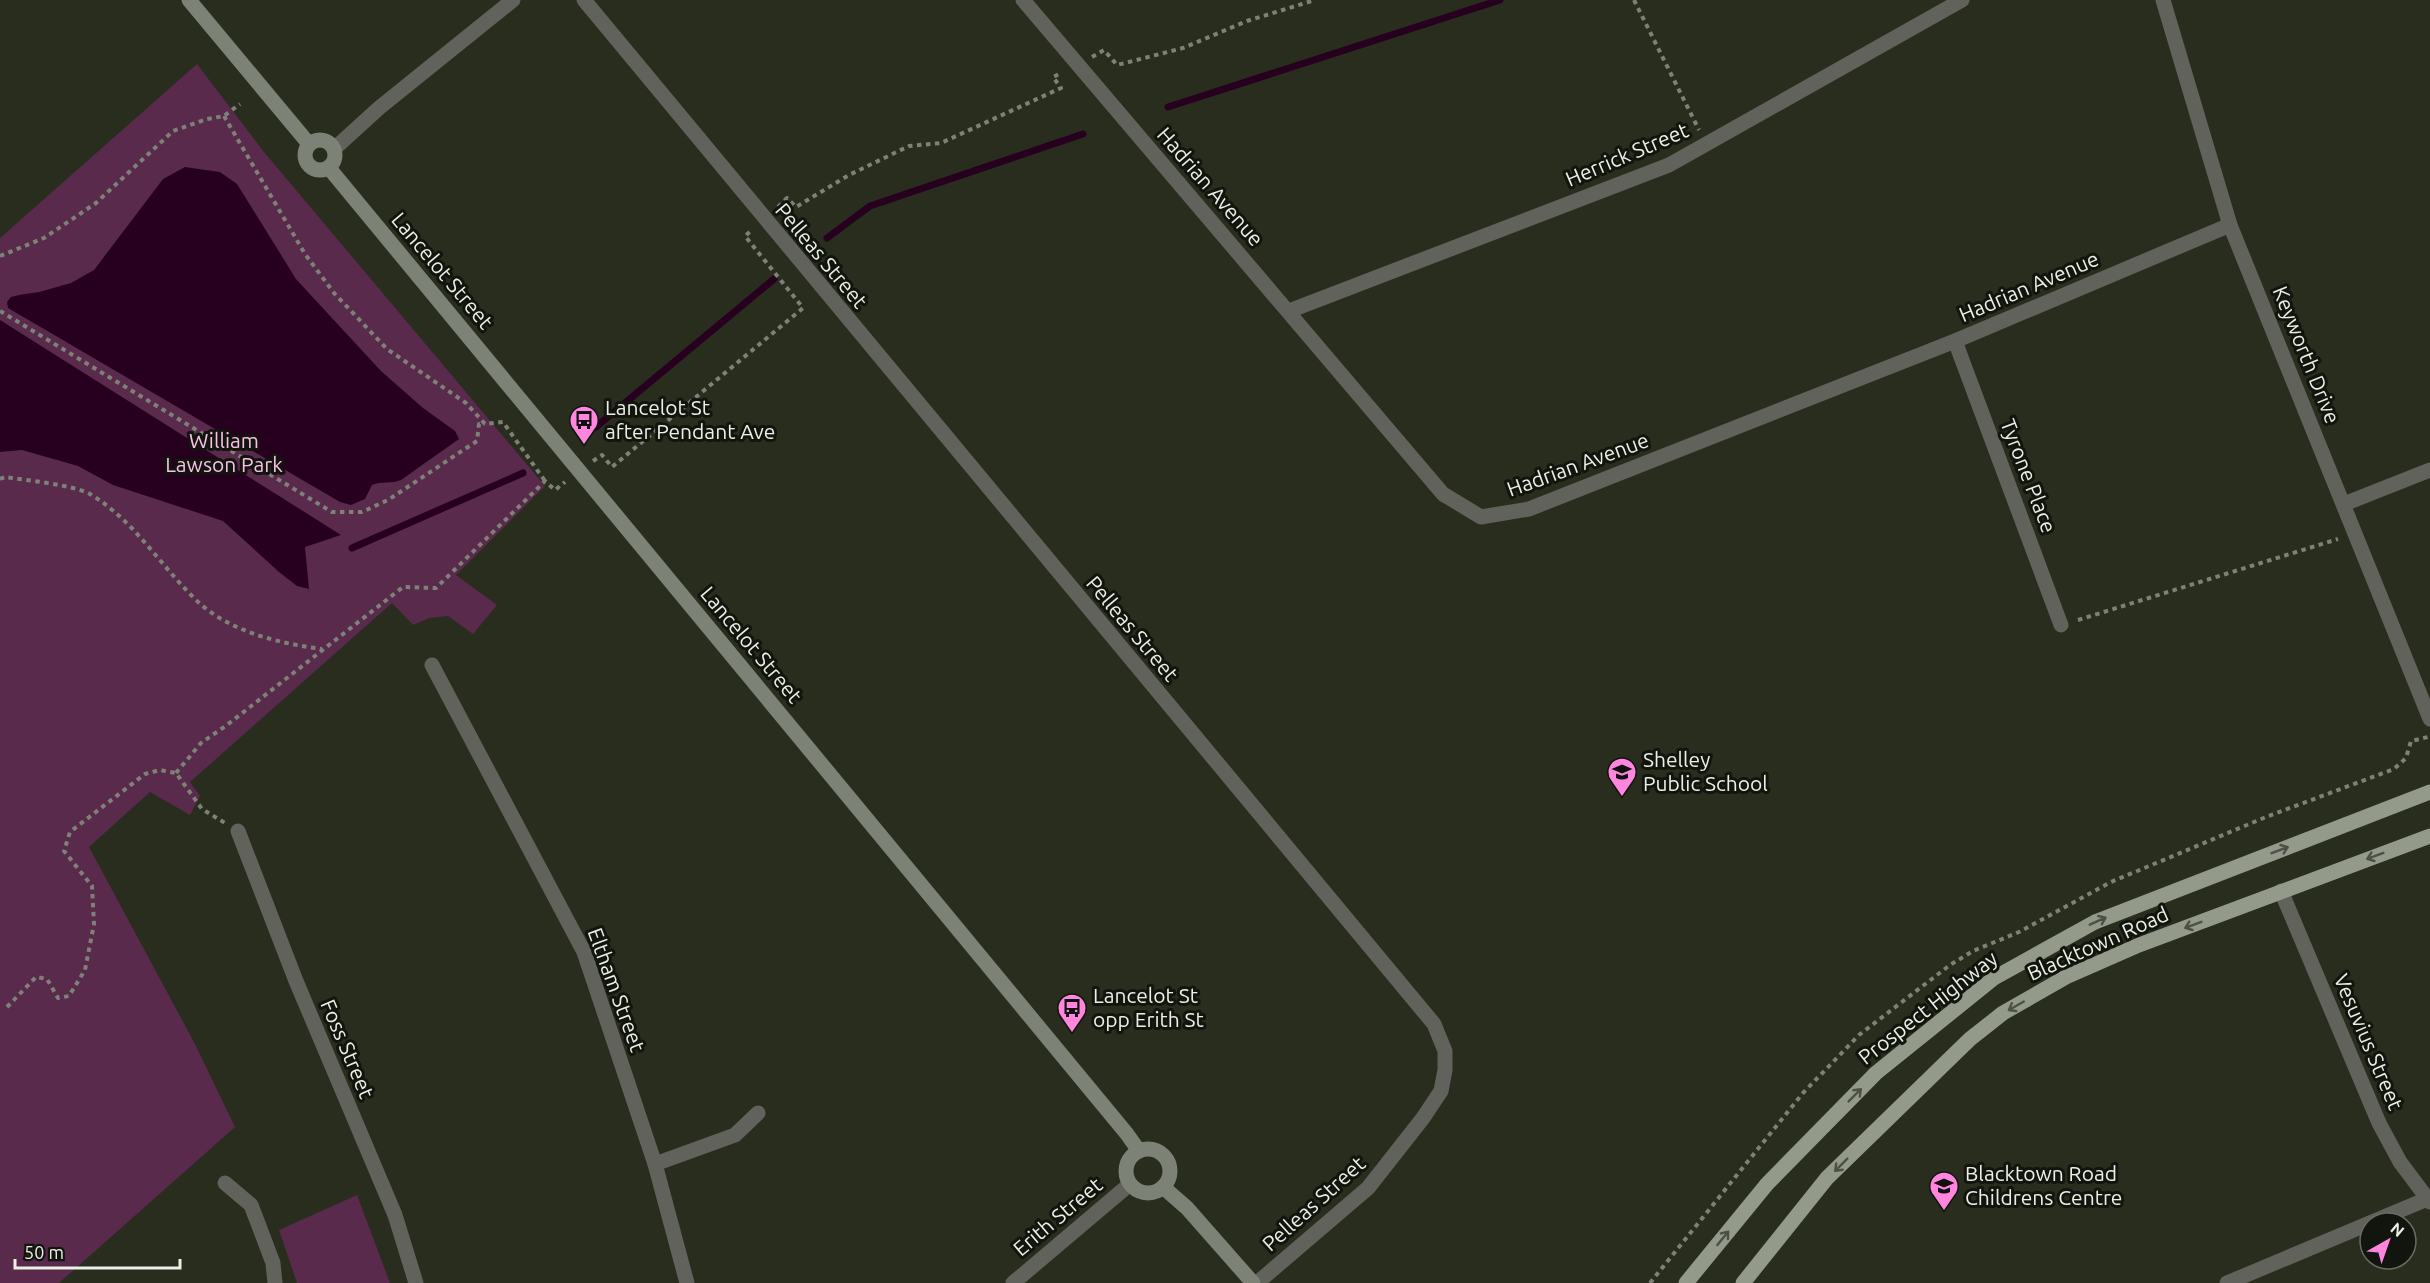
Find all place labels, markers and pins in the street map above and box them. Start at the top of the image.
place label: Lancelot St after Pendant Ave [605,395,775,443]
bus stop icon: Lancelot St after Pendant Ave [568,404,600,446]
place label: Shelley Public School [1643,747,1768,795]
school or university icon: Shelley Public School [1606,756,1638,798]
place label: Lancelot St opp Erith St [1093,983,1204,1031]
bus stop icon: Lancelot St opp Erith St [1056,992,1088,1034]
place label: Blacktown Road Childrens Centre [1965,1161,2122,1209]
school or university icon: Blacktown Road Childrens Centre [1928,1170,1960,1212]

